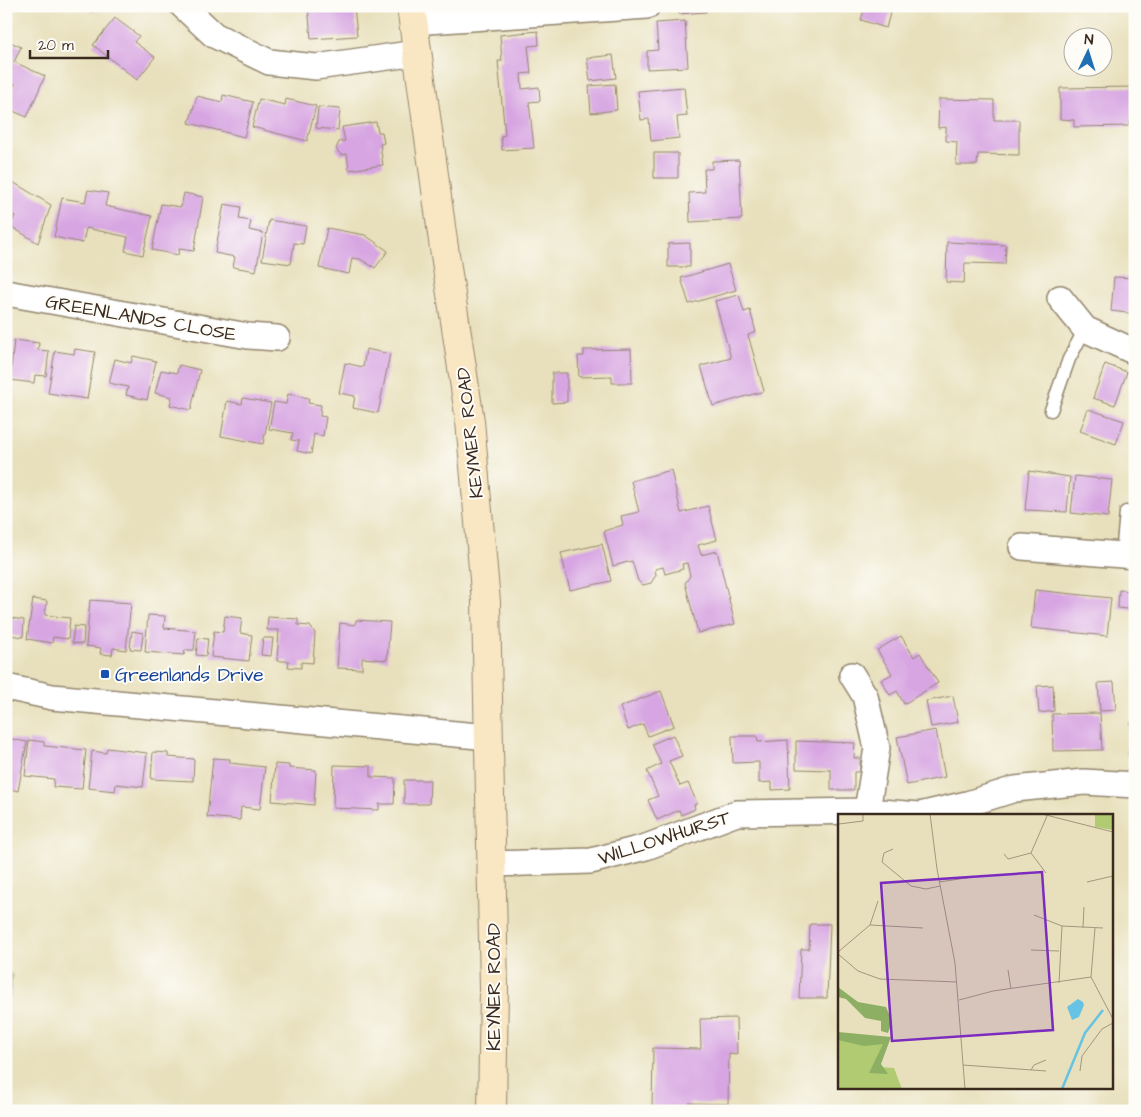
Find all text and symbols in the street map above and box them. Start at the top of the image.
scale bar [30,28,108,60]
north arrow [1064,28,1114,78]
text: N [1084,30,1094,50]
text: 20 m [38,35,74,56]
street label: GREENLANDS CLOSE [43,288,238,349]
street label: KEYMER ROAD [450,366,491,500]
place label: Greenlands Drive [115,662,264,689]
marker: Greenlands Drive [99,668,111,680]
street label: WILLOWHURST [595,804,734,872]
inset map [838,814,1114,1090]
street label: KEYNER ROAD [481,923,508,1051]

